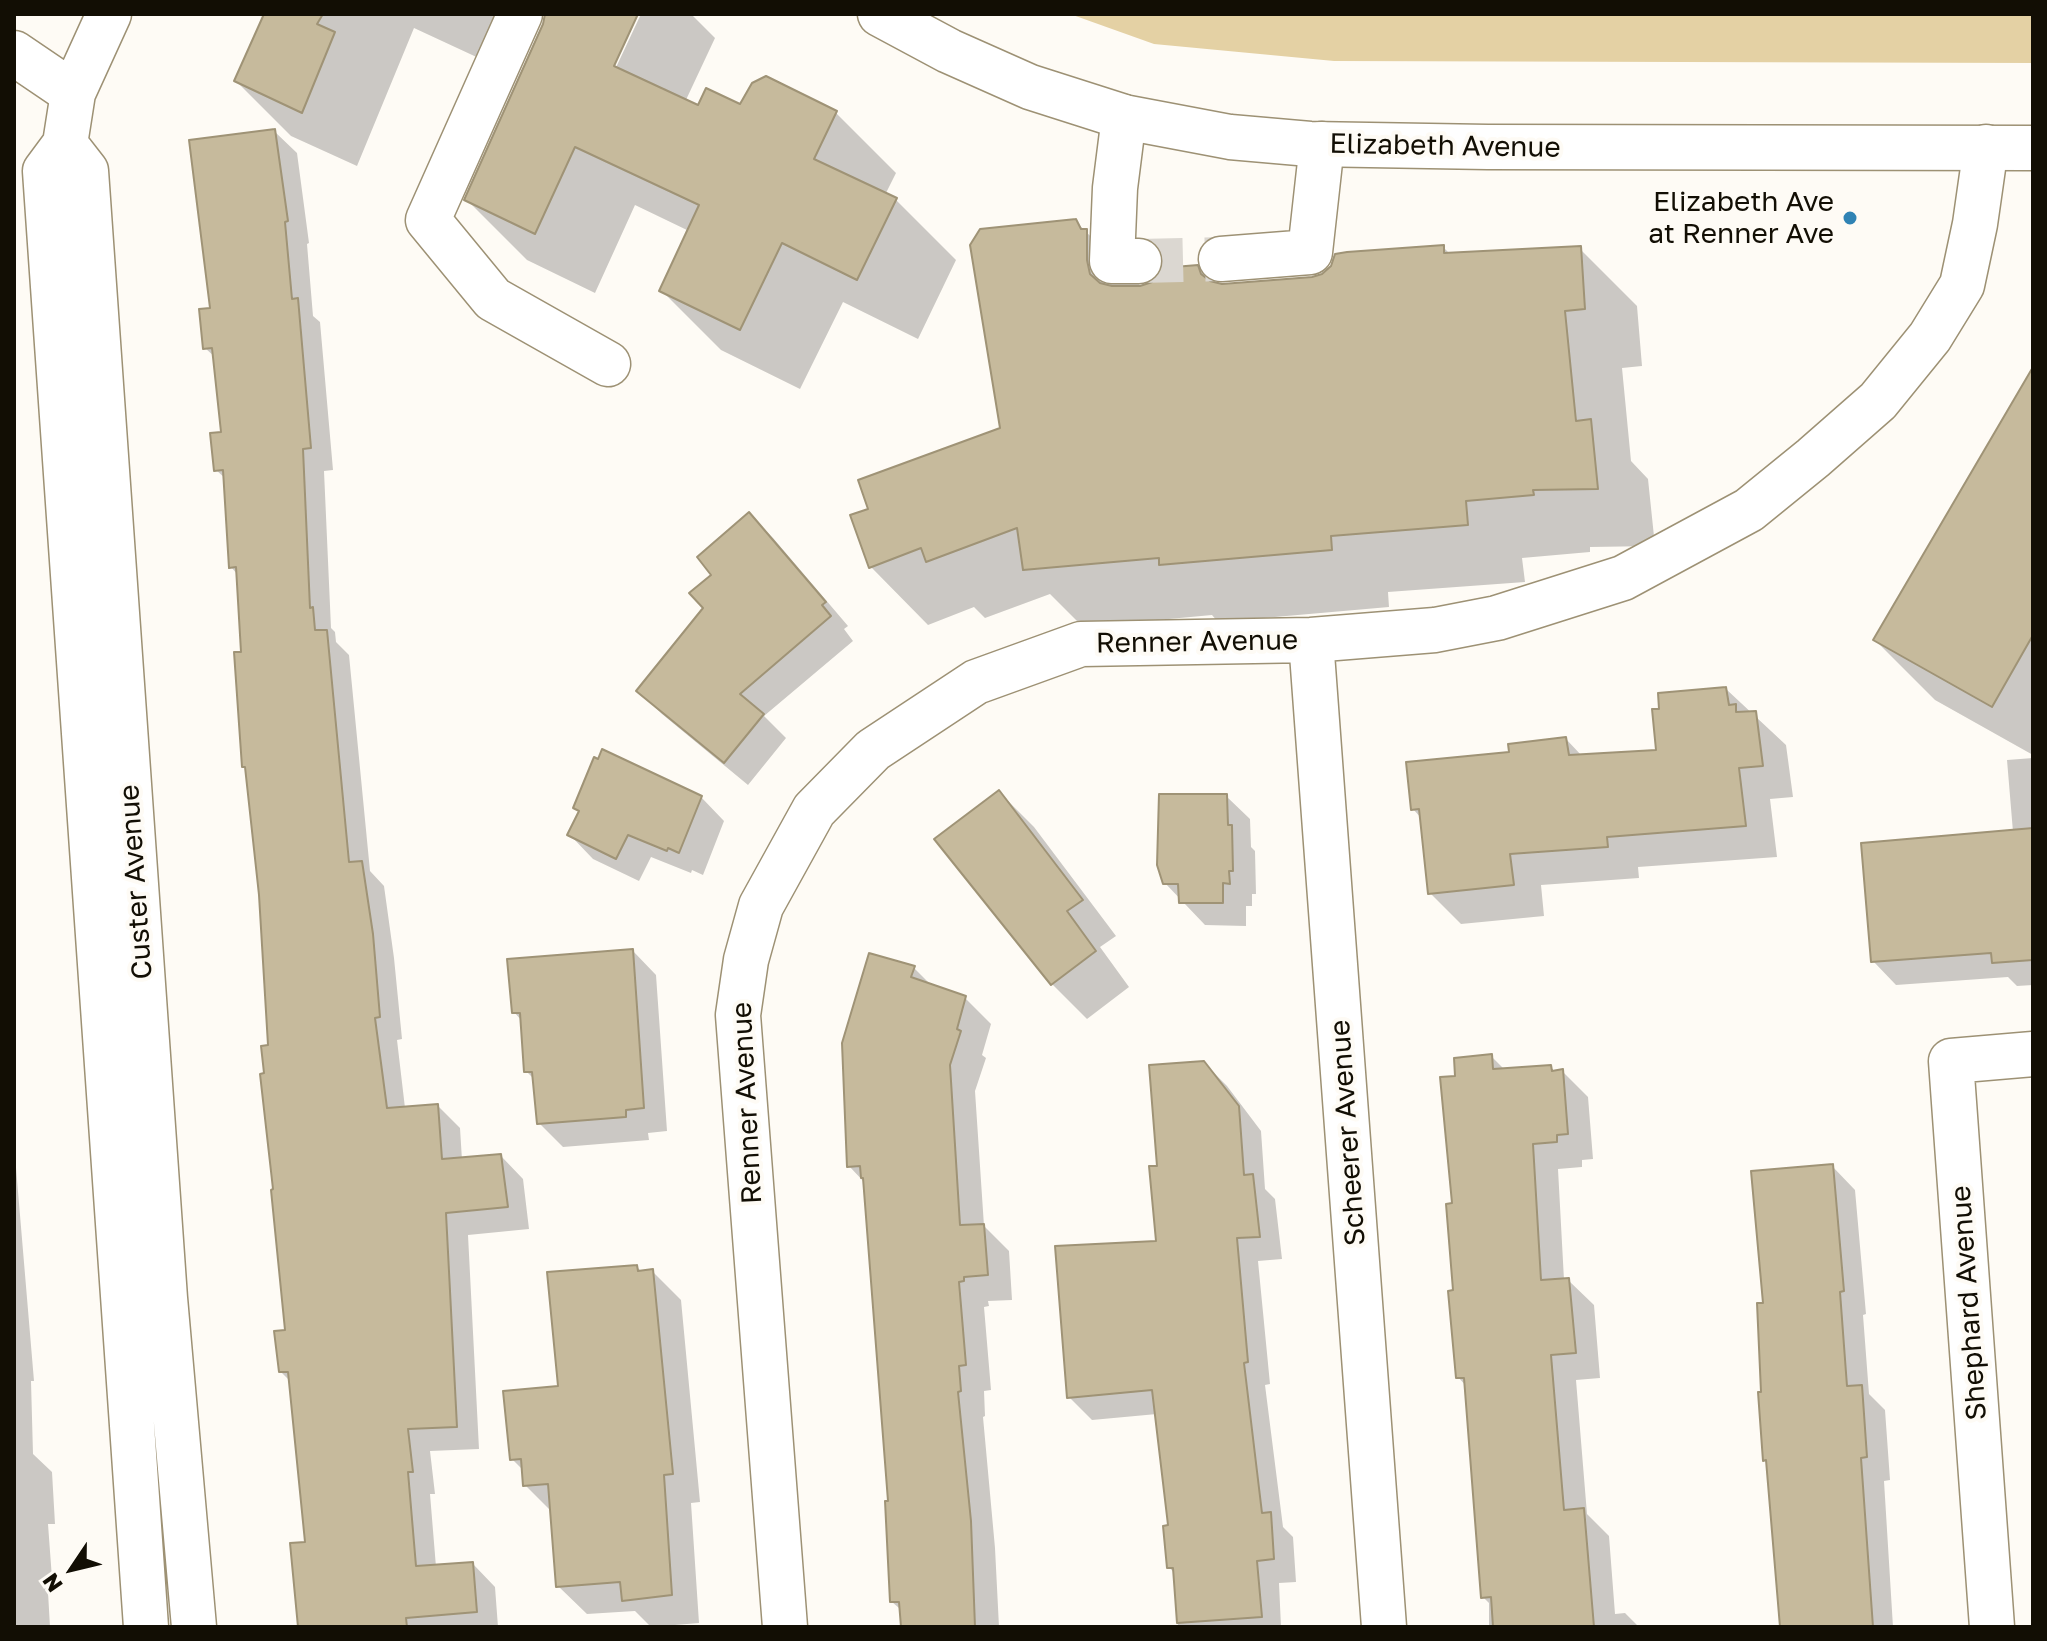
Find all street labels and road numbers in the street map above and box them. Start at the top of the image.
street label: Elizabeth Avenue [1329,127,1561,165]
street label: Renner Avenue [1096,623,1298,661]
street label: Custer Avenue [112,784,160,980]
street label: Renner Avenue [725,1001,769,1205]
street label: Scheerer Avenue [1323,1019,1373,1247]
street label: Shephard Avenue [1944,1184,1994,1422]

